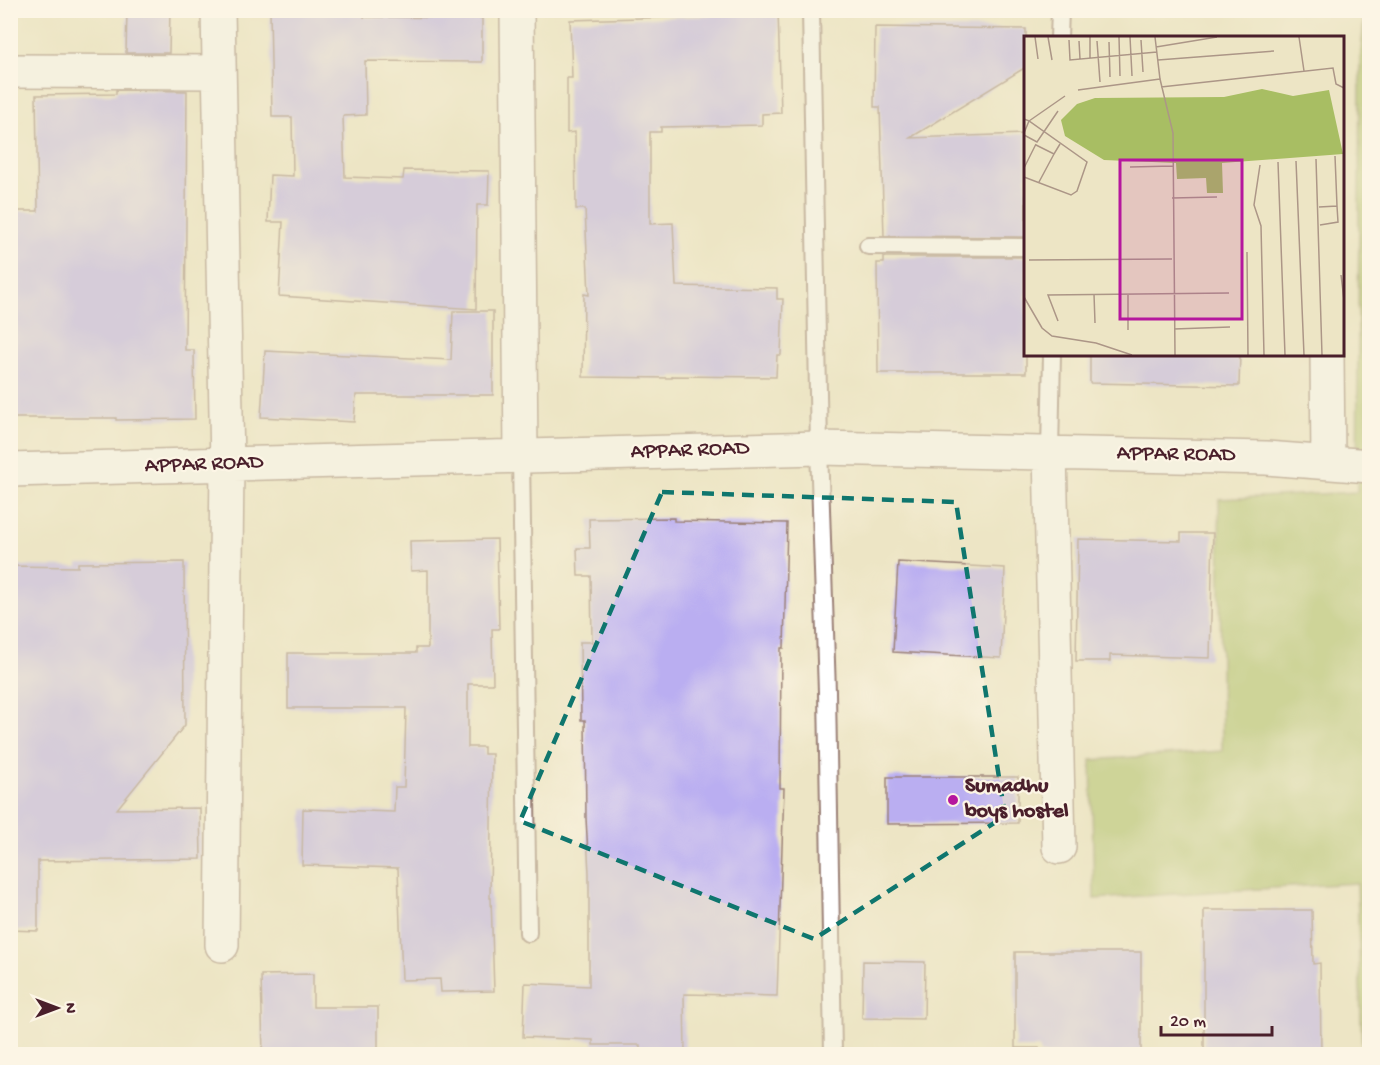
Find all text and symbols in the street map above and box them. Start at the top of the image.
inset map [1024,36,1344,356]
street label: APPAR ROAD [630,436,751,466]
street label: APPAR ROAD [1116,441,1236,469]
street label: APPAR ROAD [144,450,265,480]
place label: Sumadhu boys hostel [964,774,1069,825]
marker: Sumadhu boys hostel [946,793,960,807]
north arrow [27,978,87,1038]
scale bar [1161,999,1272,1037]
text: N [59,1003,78,1014]
text: 20 m [1170,1012,1206,1033]

